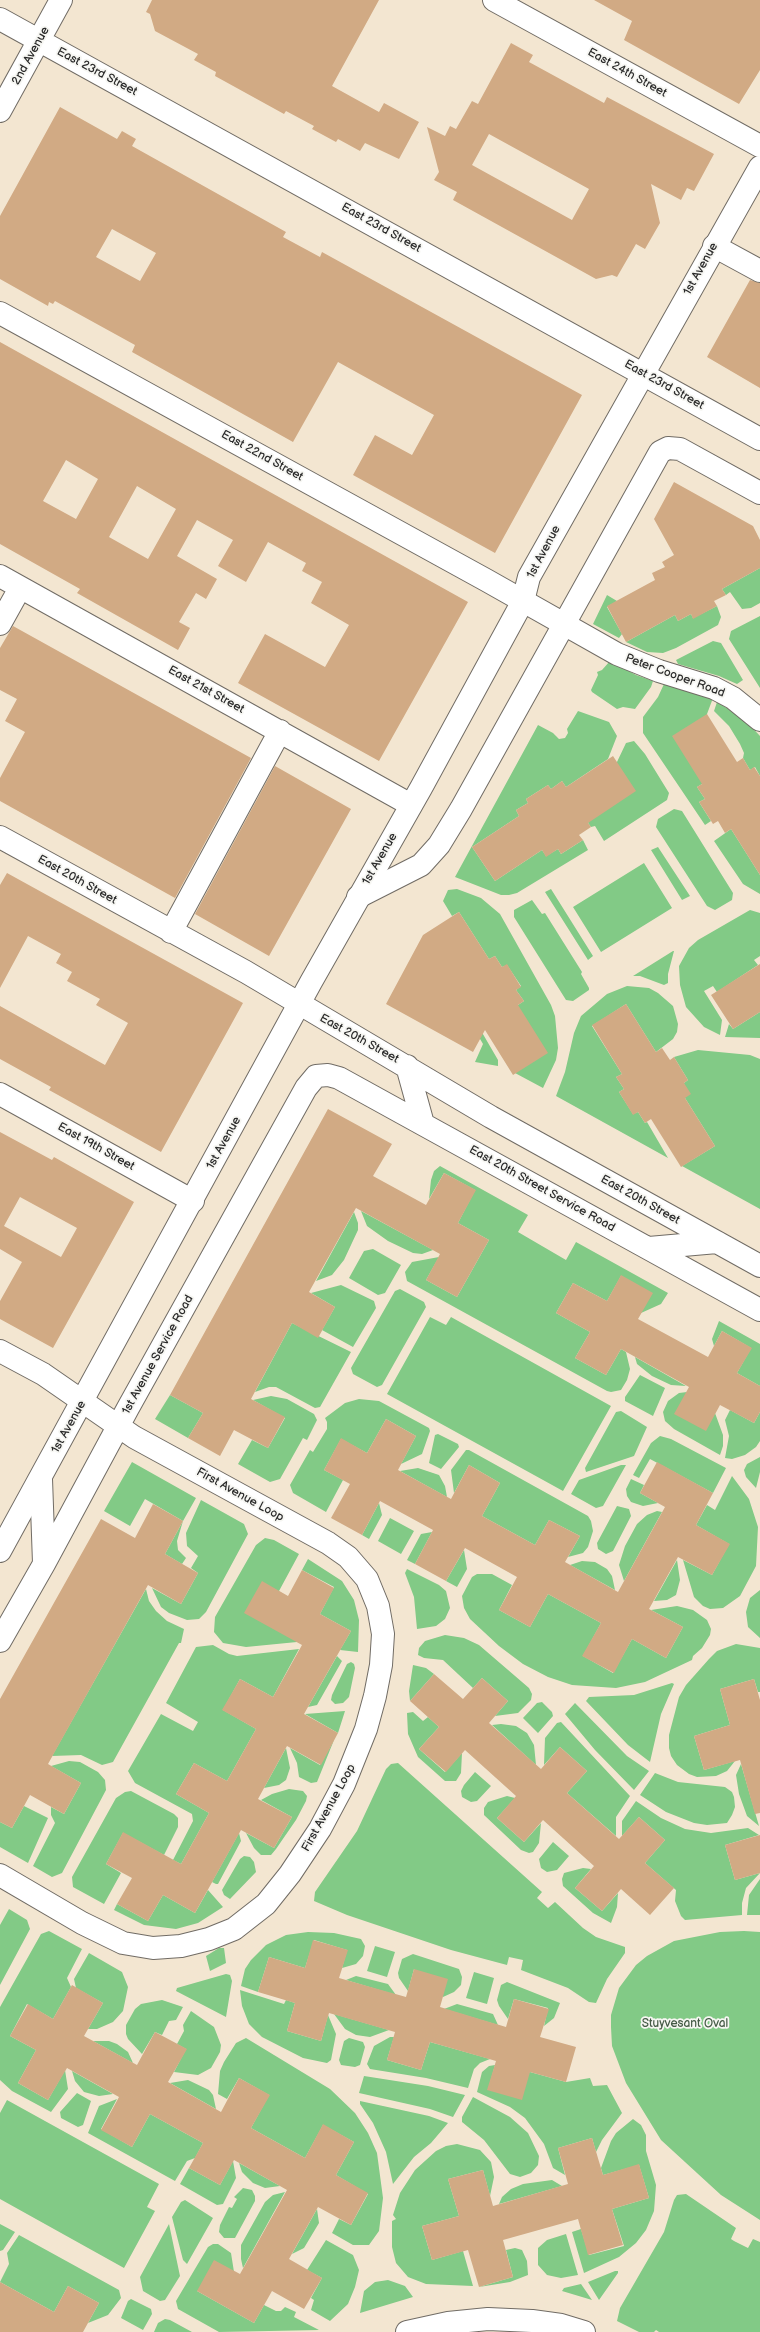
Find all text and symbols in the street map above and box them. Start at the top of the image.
street label: 2nd Avenue [9,24,53,88]
street label: East 23rd Street [54,45,140,99]
street label: East 24th Street [585,45,669,101]
street label: East 23rd Street [339,200,423,256]
street label: 1st Avenue [681,240,721,298]
street label: East 23rd Street [622,357,706,413]
street label: East 22nd Street [218,428,306,484]
street label: 1st Avenue [524,523,564,581]
street label: Peter Cooper Road [623,651,727,701]
street label: East 21st Street [165,663,247,717]
street label: 1st Avenue [359,830,401,888]
street label: East 20th Street [35,852,119,908]
street label: East 20th Street [317,1011,401,1067]
street label: 1st Avenue [204,1114,244,1172]
street label: East 19th Street [55,1120,137,1174]
street label: East 20th Street Service Road [467,1143,617,1235]
street label: East 20th Street [598,1172,682,1228]
street label: 1st Avenue Service Road [119,1293,197,1417]
street label: 1st Avenue [49,1398,89,1456]
street label: First Avenue Loop [194,1465,286,1525]
street label: First Avenue Loop [299,1762,359,1854]
park label: Stuyvesant Oval [642,2017,728,2031]

